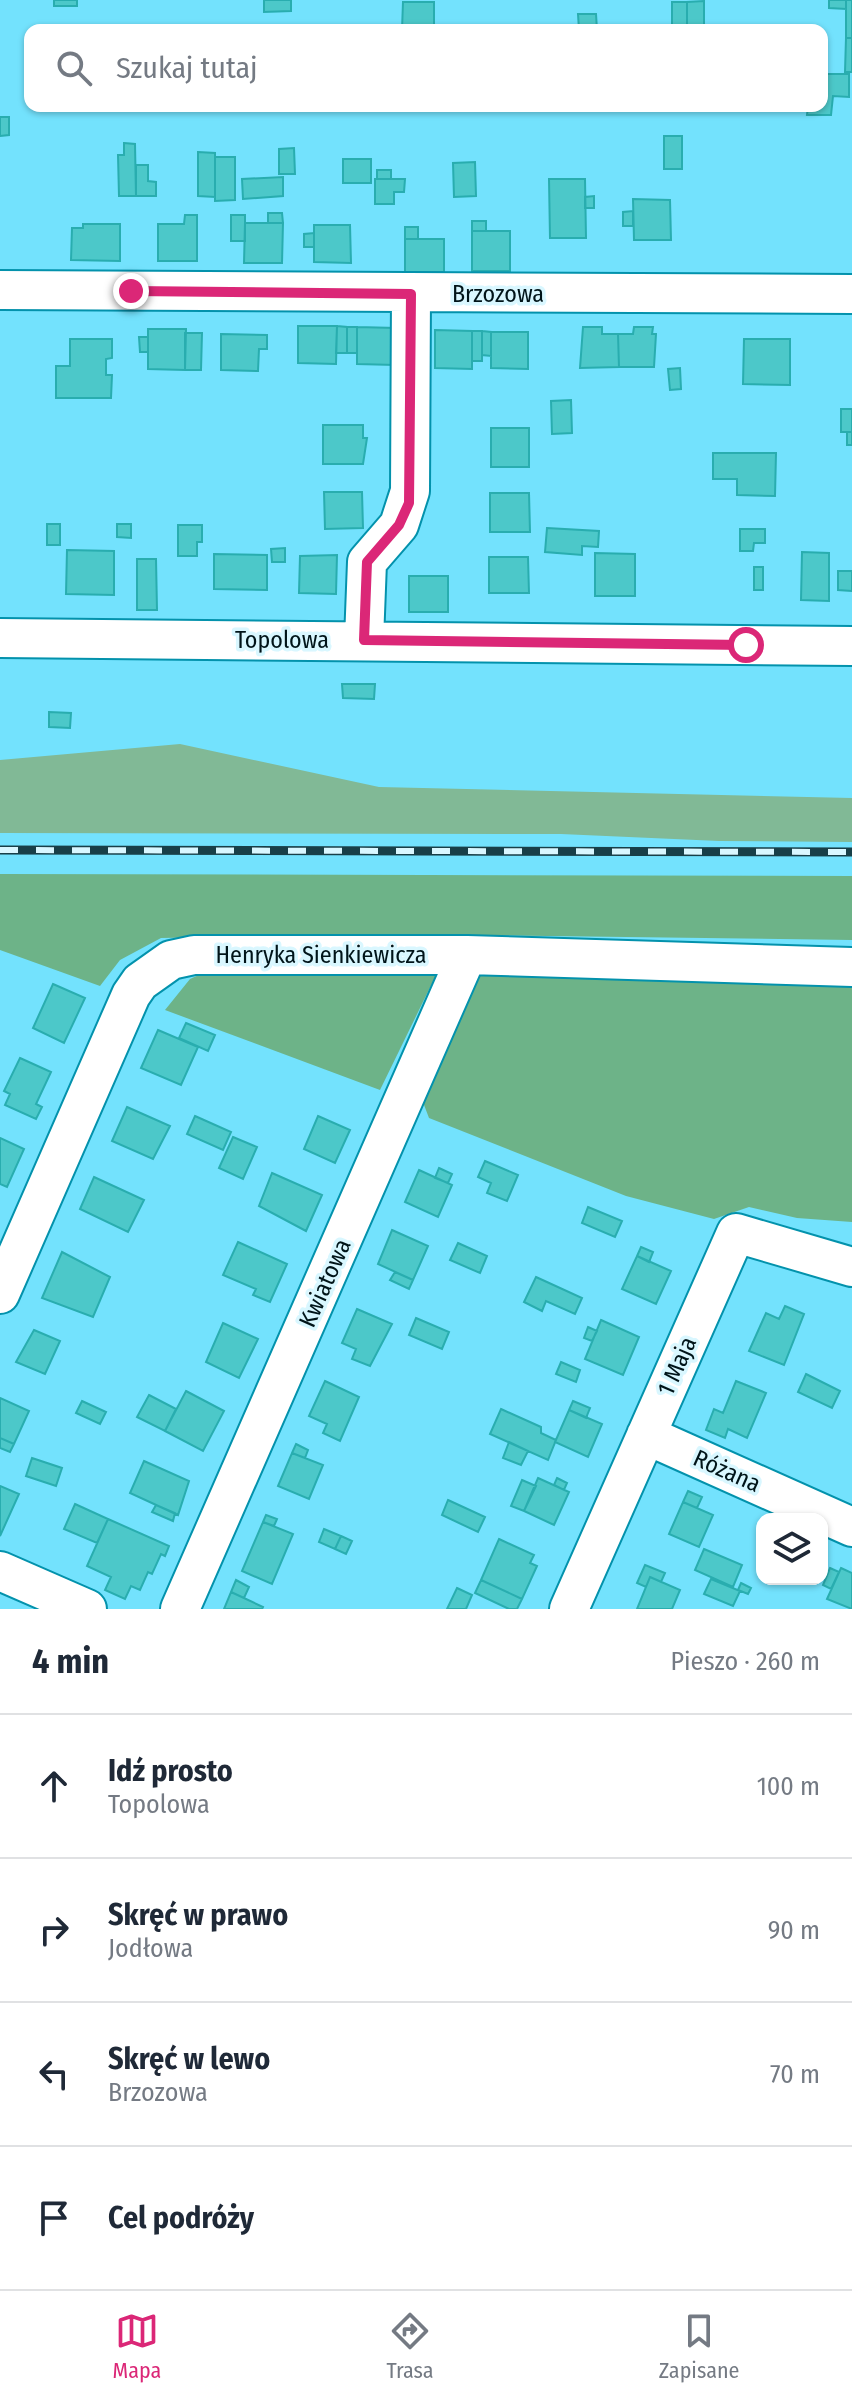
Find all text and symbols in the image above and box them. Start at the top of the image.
search box [24,24,828,112]
icon: search [52,46,96,90]
text: Szukaj tutaj [116,50,257,86]
route end [113,273,149,309]
street label: Brzozowa [452,280,544,308]
street label: Topolowa [235,626,329,654]
route start [728,627,764,663]
street label: Henryka Sienkiewicza [216,941,426,969]
street label: Kwiatowa [293,1235,357,1331]
street label: 1 Maja [652,1332,702,1400]
street label: Różana [689,1444,765,1498]
map controls [756,1513,828,1585]
button: layers [756,1513,828,1585]
text: 4 min [32,1641,109,1682]
text: Pieszo · 260 m [670,1646,820,1677]
text: Idź prosto [108,1753,233,1789]
icon: ahead [32,1764,76,1808]
text: 100 m [757,1771,820,1802]
text: Topolowa [108,1789,210,1820]
text: Skręć w prawo [108,1897,288,1933]
icon: right [32,1908,76,1952]
text: 90 m [768,1915,820,1946]
text: Jodłowa [108,1933,193,1964]
text: Skręć w lewo [108,2041,270,2077]
icon: left [32,2052,76,2096]
text: 70 m [770,2059,820,2090]
text: Brzozowa [108,2077,208,2108]
icon: arrive [32,2196,76,2240]
text: Cel podróży [108,2200,254,2236]
tab: Mapa [113,2309,161,2384]
tab: Trasa [386,2309,434,2384]
tab: Zapisane [659,2309,739,2384]

